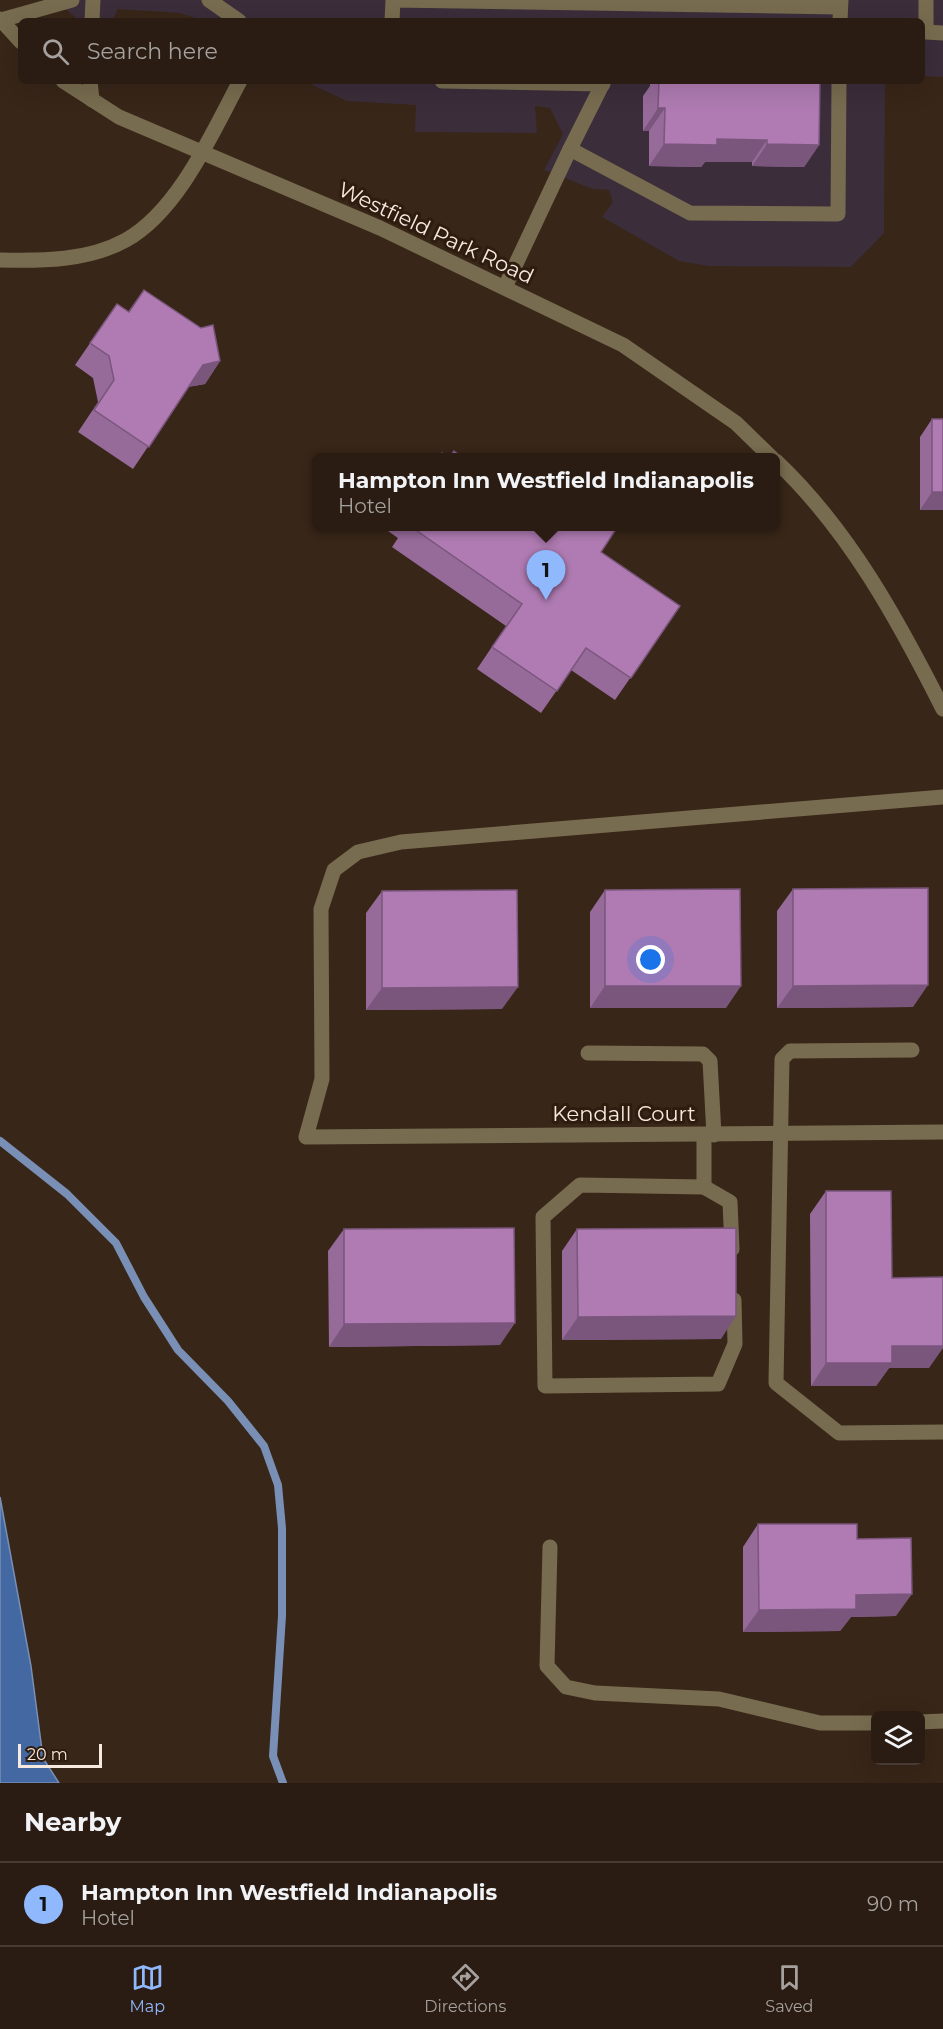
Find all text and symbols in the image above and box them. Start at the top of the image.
search box [18,18,925,84]
icon: search [39,35,72,68]
text: Search here [87,38,218,65]
street label: Westfield Park Road [335,176,538,289]
popup [312,453,780,531]
text: Hampton Inn Westfield Indianapolis [338,467,754,494]
text: Hotel [338,494,392,518]
pin: 1 [526,550,566,600]
your location [636,945,665,974]
street label: Kendall Court [552,1101,696,1126]
map controls [871,1711,925,1765]
button: layers [871,1711,925,1765]
scale bar [18,1741,102,1768]
text: 20 m [27,1745,68,1764]
text: Nearby [24,1806,121,1838]
text: Hampton Inn Westfield Indianapolis [81,1879,497,1906]
text: 1 [40,1892,47,1916]
text: 90 m [867,1892,919,1916]
text: Hotel [81,1906,135,1930]
tab: Map [130,1961,165,2016]
tab: Directions [424,1961,506,2016]
tab: Saved [765,1961,813,2016]

